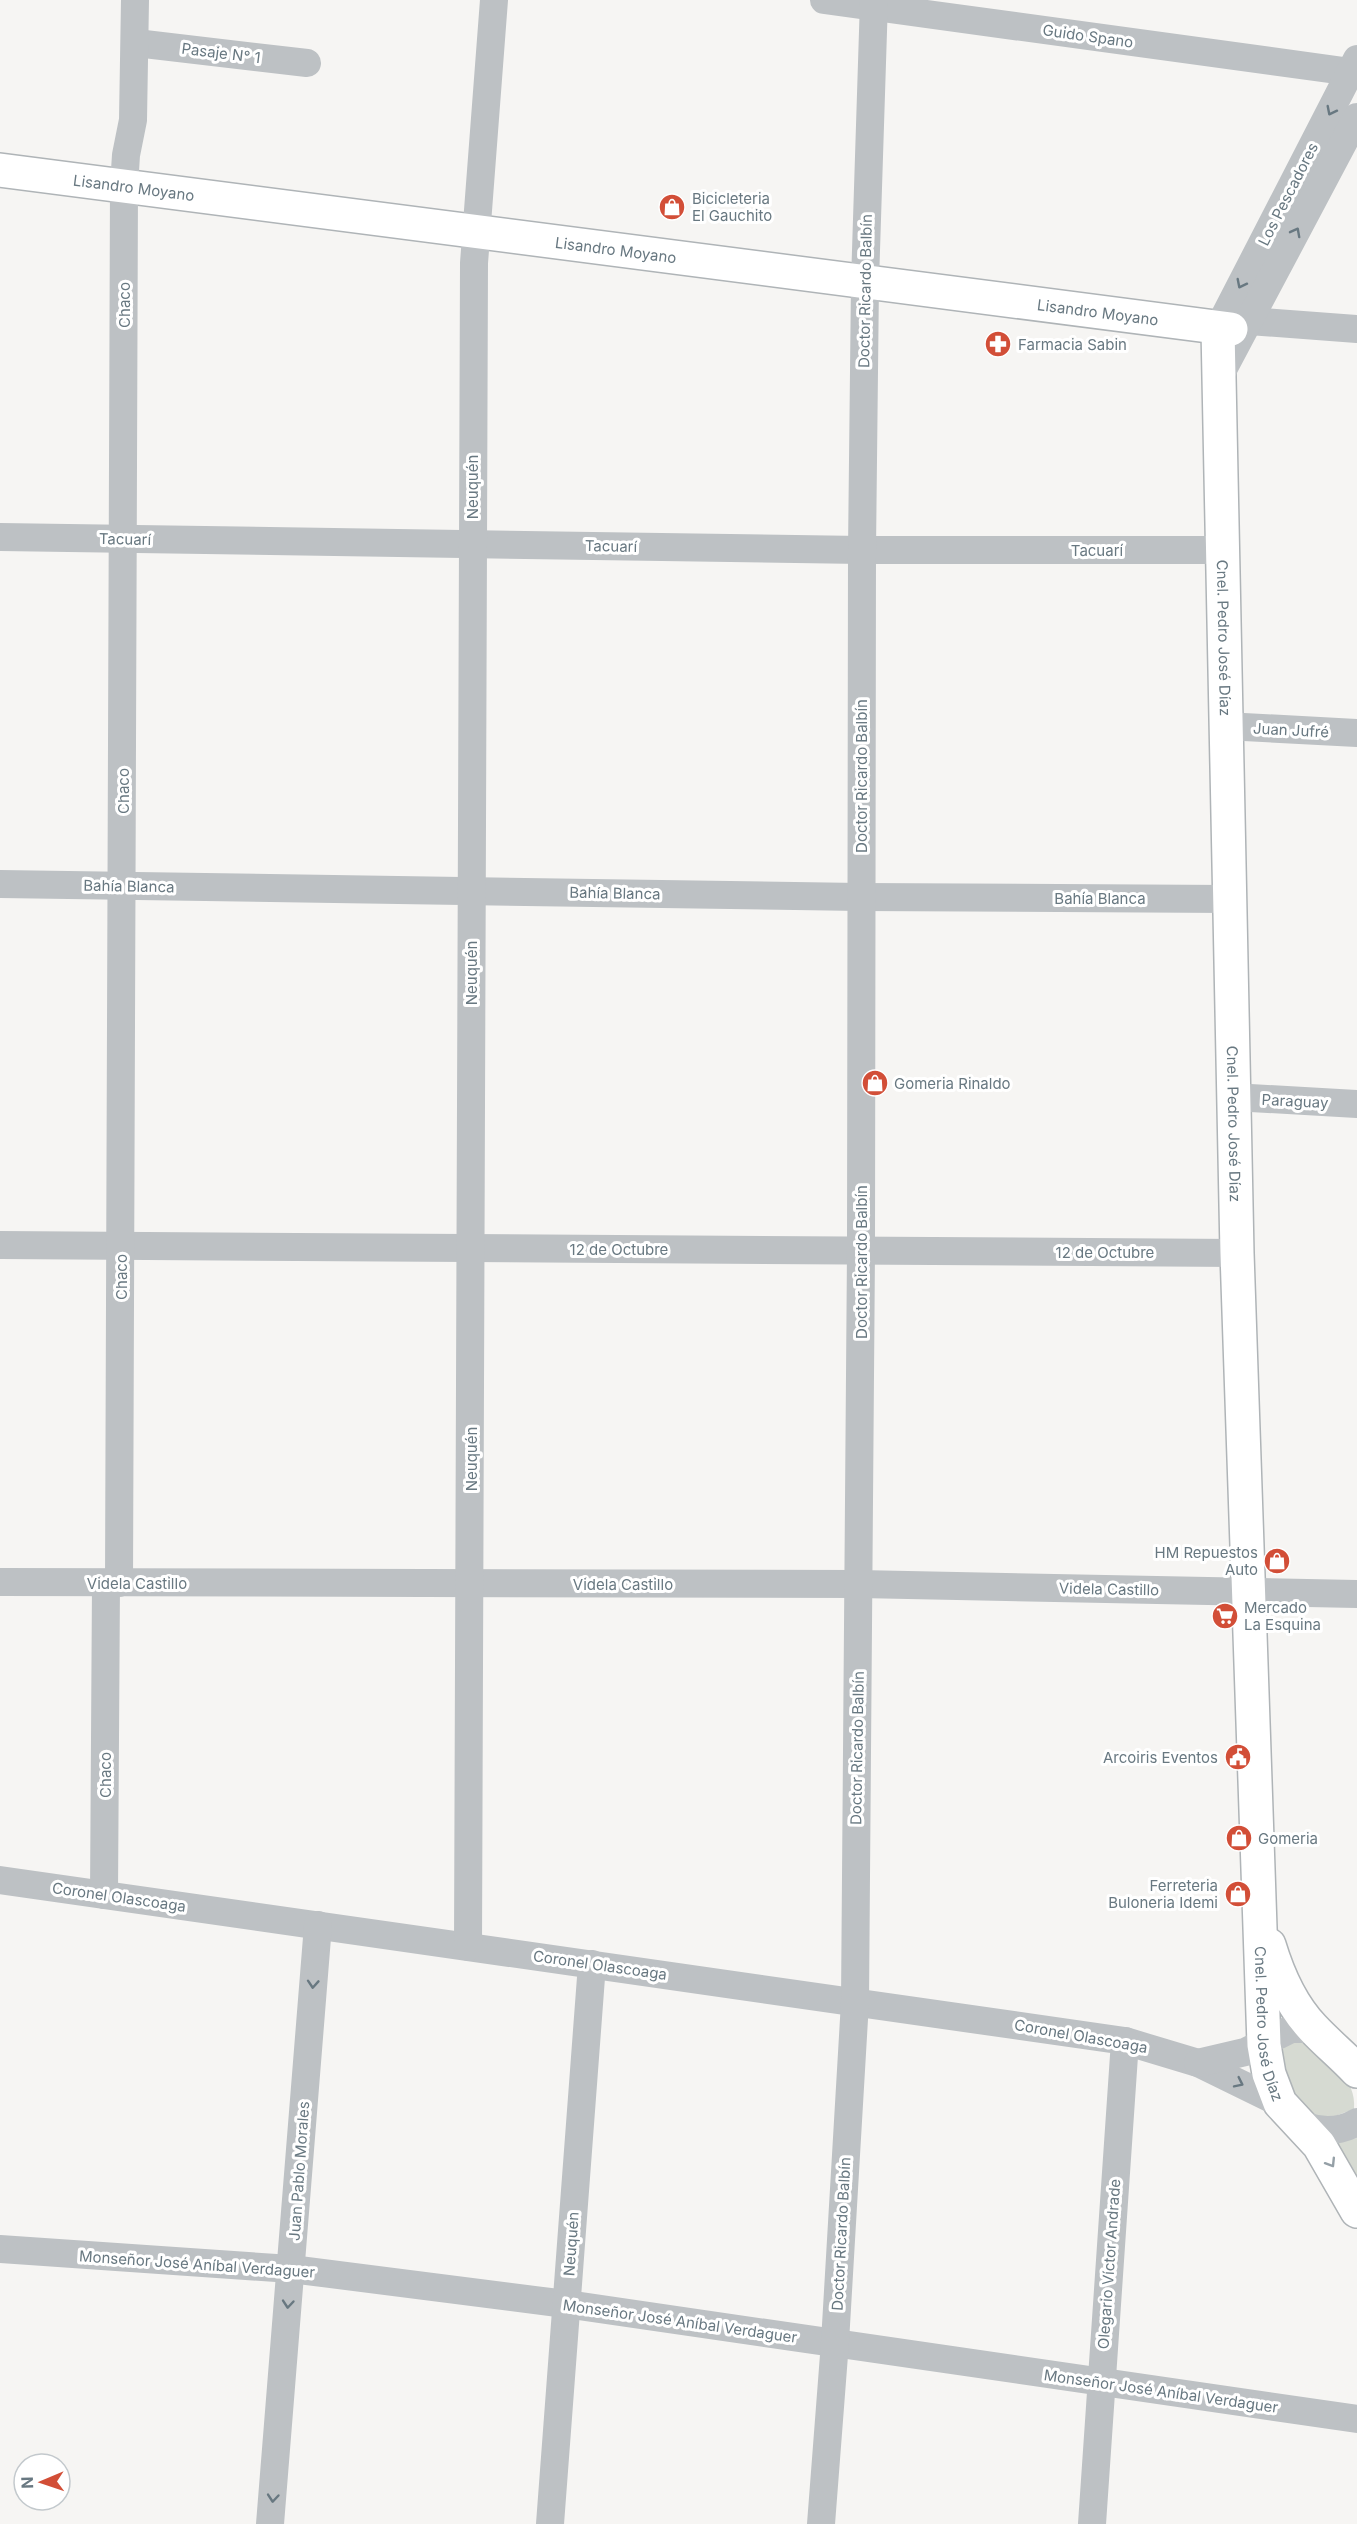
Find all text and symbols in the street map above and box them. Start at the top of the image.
street label: Guido Spano [1041,20,1135,52]
street label: Pasaje N° 1 [180,39,262,67]
one-way arrow [1327,105,1338,116]
street label: Los Pescadores [1254,139,1322,249]
street label: Lisandro Moyano [72,170,196,205]
place label: Bicicleteria El Gauchito [692,189,772,225]
shop icon: Bicicleteria El Gauchito [657,192,687,222]
street label: Doctor Ricardo Balbín [854,214,876,368]
one-way arrow [1289,228,1300,238]
street label: Lisandro Moyano [554,232,678,267]
one-way arrow [1237,278,1248,289]
street label: Chaco [115,282,134,328]
street label: Lisandro Moyano [1036,295,1160,329]
pharmacy icon: Farmacia Sabin [983,329,1013,359]
place label: Farmacia Sabin [1018,335,1127,354]
street label: Neuquén [463,455,482,519]
street label: Tacuarí [99,529,152,549]
street label: Tacuarí [585,536,638,556]
street label: Tacuarí [1071,541,1124,560]
street label: Cnel. Pedro José Díaz [1213,560,1235,716]
street label: Doctor Ricardo Balbín [852,699,871,853]
street label: Juan Jufré [1253,719,1329,741]
street label: Chaco [114,768,133,814]
street label: Bahía Blanca [83,876,175,896]
street label: Bahía Blanca [569,883,661,903]
street label: Bahía Blanca [1054,889,1146,908]
street label: Neuquén [462,941,481,1005]
street label: Cnel. Pedro José Díaz [1223,1045,1245,1202]
shop icon: Gomeria Rinaldo [860,1068,890,1098]
place label: Gomeria Rinaldo [894,1074,1011,1093]
street label: Paraguay [1261,1090,1329,1112]
street label: Doctor Ricardo Balbín [852,1185,871,1339]
street label: 12 de Octubre [570,1240,668,1259]
street label: 12 de Octubre [1056,1243,1154,1262]
street label: Chaco [112,1254,131,1300]
street label: Neuquén [462,1427,481,1491]
place label: HM Repuestos Auto [1155,1543,1258,1579]
shop icon: HM Repuestos Auto [1262,1546,1292,1576]
street label: Videla Castillo [87,1574,187,1593]
street label: Videla Castillo [573,1575,673,1594]
street label: Videla Castillo [1059,1579,1159,1599]
place label: Mercado La Esquina [1244,1598,1321,1634]
supermarket icon: Mercado La Esquina [1210,1601,1240,1631]
street label: Doctor Ricardo Balbín [846,1671,868,1825]
public building icon: Arcoiris Eventos [1223,1742,1253,1772]
place label: Arcoiris Eventos [1103,1748,1218,1767]
street label: Chaco [96,1752,115,1798]
shop icon: Gomeria [1224,1823,1254,1853]
place label: Gomeria [1258,1829,1318,1848]
place label: Ferreteria Buloneria Idemi [1108,1876,1218,1912]
street label: Coronel Olascoaga [51,1878,187,1916]
shop icon: Ferreteria Buloneria Idemi [1223,1879,1253,1909]
street label: Coronel Olascoaga [532,1946,668,1984]
street label: Cnel. Pedro José Díaz [1251,1946,1288,2104]
one-way arrow [307,1979,320,1988]
street label: Coronel Olascoaga [1013,2015,1149,2057]
one-way arrow [1233,2076,1244,2087]
street label: Juan Pablo Morales [285,2100,313,2241]
street label: Doctor Ricardo Balbín [827,2157,855,2311]
one-way arrow [1324,2157,1336,2167]
street label: Olegario Víctor Andrade [1094,2178,1124,2350]
street label: Neuquén [559,2211,583,2277]
street label: Monseñor José Aníbal Verdaguer [78,2246,316,2282]
street label: Monseñor José Aníbal Verdaguer [562,2295,799,2347]
one-way arrow [282,2299,295,2308]
street label: Monseñor José Aníbal Verdaguer [1043,2365,1280,2417]
north arrow [12,2452,72,2512]
text: N [17,2476,37,2489]
one-way arrow [266,2494,279,2503]

